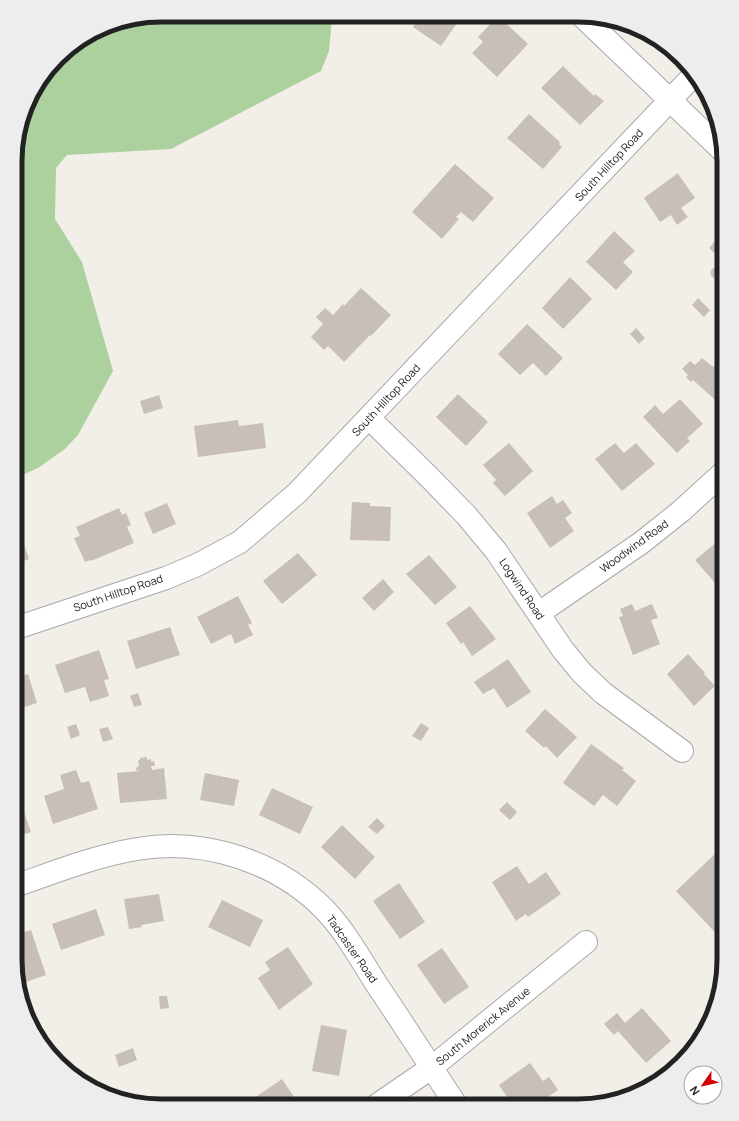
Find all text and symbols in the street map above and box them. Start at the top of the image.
street label: South Hilltop Road [571,125,646,204]
street label: South Hilltop Road [348,360,423,439]
street label: Woodwind Road [596,516,671,576]
street label: Logwind Road [496,555,548,622]
street label: South Hilltop Road [71,570,165,615]
street label: Tadcaster Road [324,912,381,985]
street label: South Morerick Avenue [433,983,533,1068]
north arrow [683,1065,723,1105]
text: N [686,1083,703,1098]

